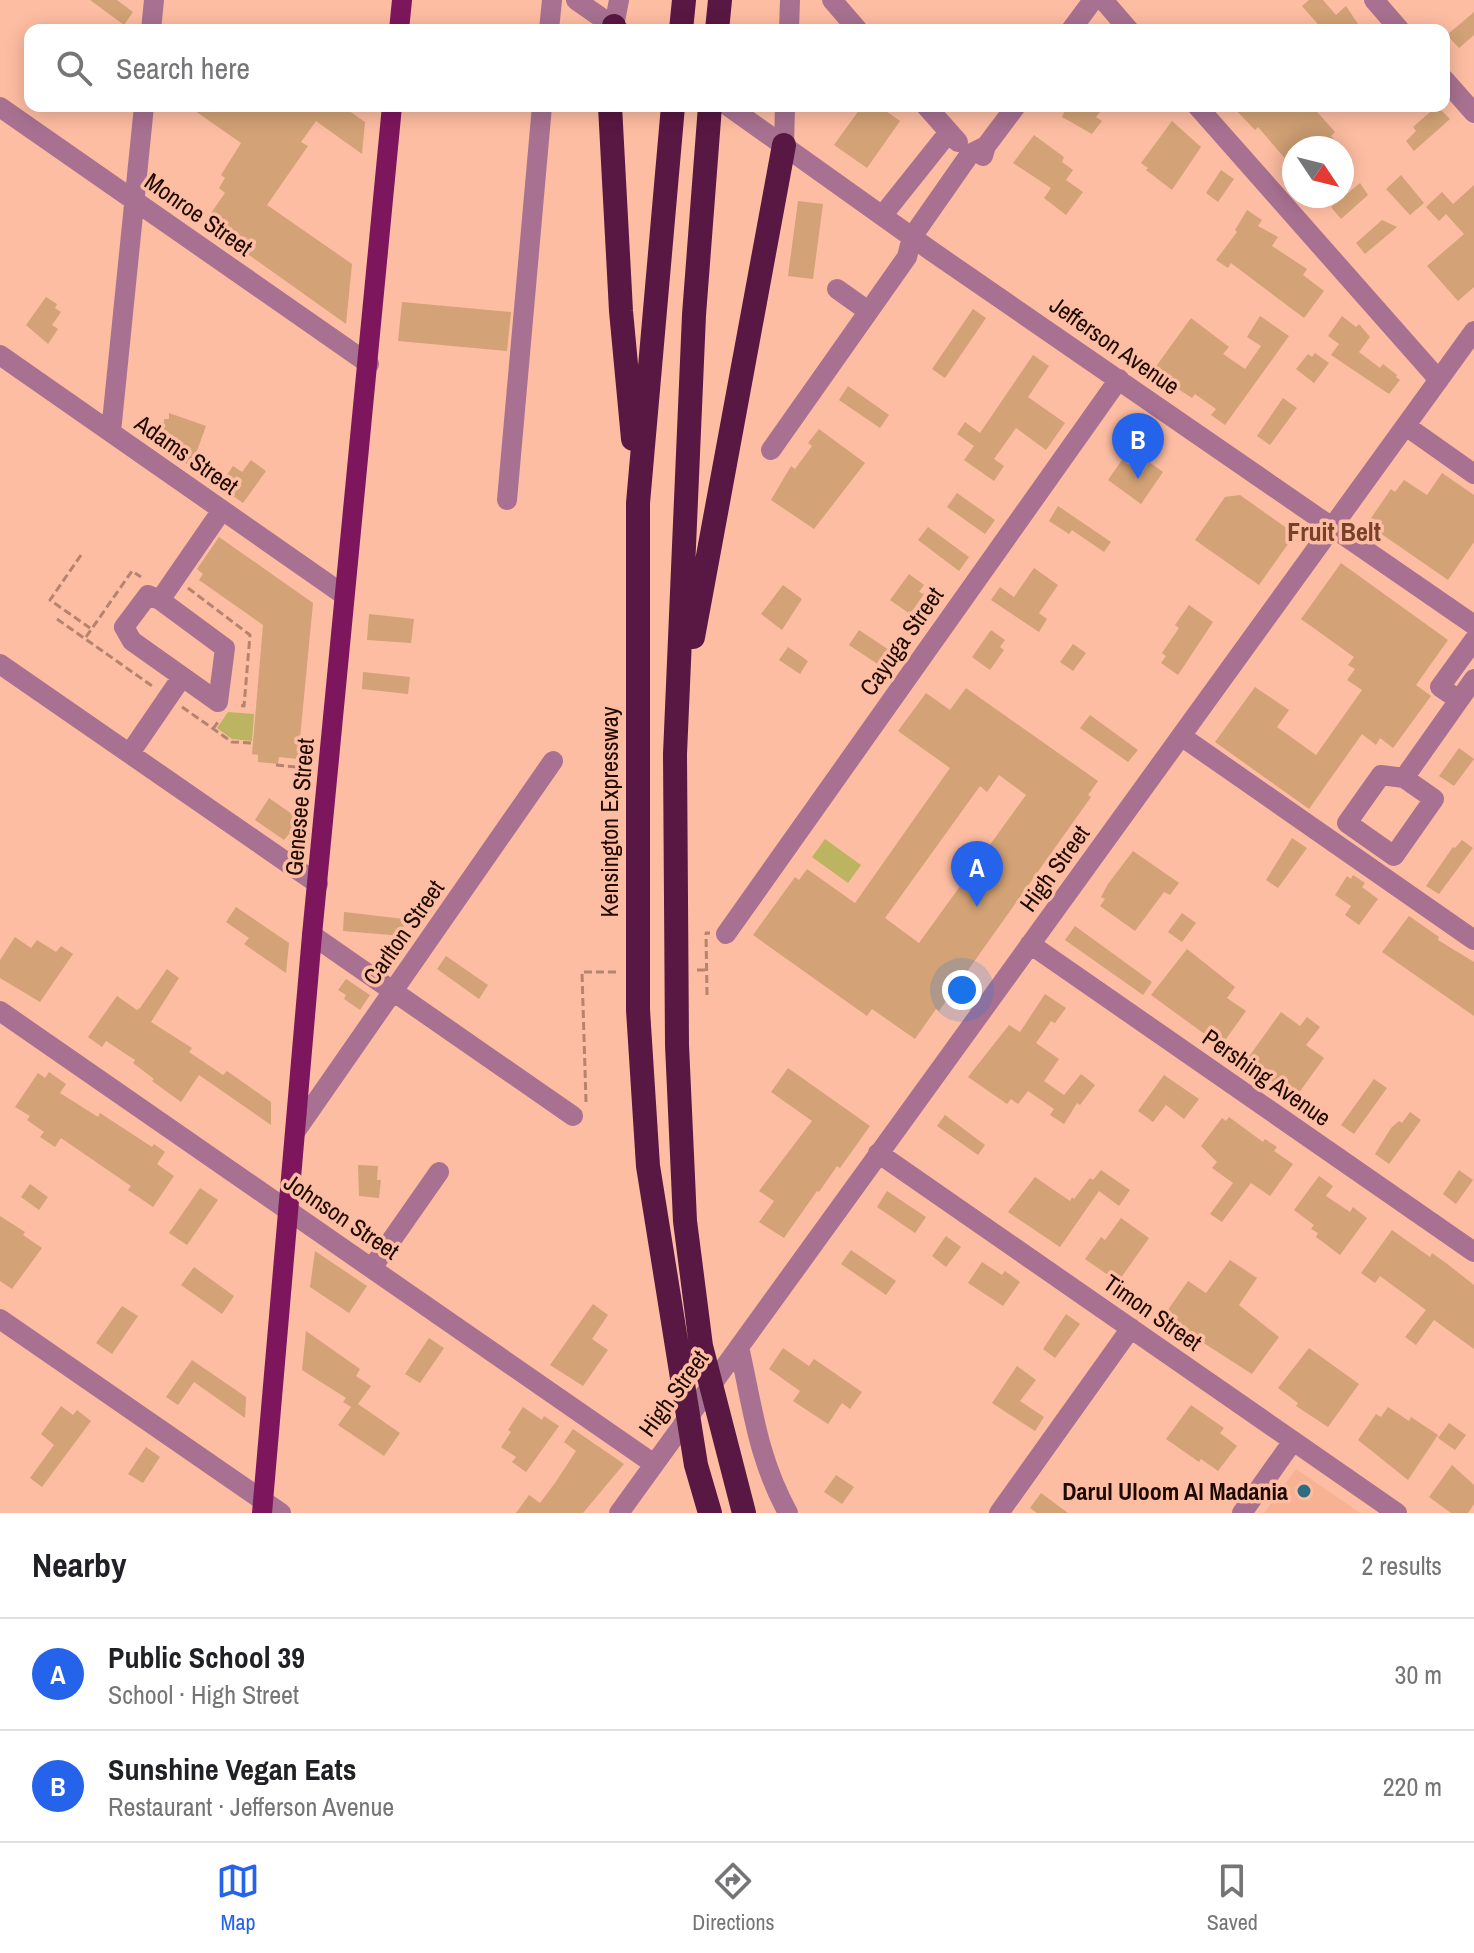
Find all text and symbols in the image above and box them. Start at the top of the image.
search box [24,24,1450,112]
icon: search [52,46,96,90]
text: Search here [116,48,250,88]
north arrow [1282,136,1354,208]
street label: Monroe Street [139,165,260,263]
street label: Jefferson Avenue [1044,288,1186,402]
street label: Adams Street [128,406,245,502]
pin: B [1112,413,1164,479]
district label: Fruit Belt [1287,514,1381,549]
street label: Cayuga Street [852,580,950,702]
street label: Kensington Expressway [593,706,625,918]
street label: Genesee Street [277,736,321,877]
street label: High Street [1012,818,1097,918]
pin: A [951,841,1003,907]
street label: Carlton Street [355,873,451,991]
your location [942,970,982,1010]
street label: Pershing Avenue [1197,1021,1337,1133]
street label: Johnson Street [278,1166,406,1267]
street label: Timon Street [1097,1266,1209,1358]
street label: High Street [631,1343,716,1443]
place label: Darul Uloom Al Madania [1062,1475,1288,1507]
marker: Darul Uloom Al Madania [1295,1482,1313,1500]
text: Nearby [32,1542,127,1588]
text: 2 results [1361,1548,1442,1583]
text: Public School 39 [108,1637,305,1677]
text: A [50,1657,66,1692]
text: 30 m [1395,1657,1442,1692]
text: School · High Street [108,1677,299,1712]
text: Sunshine Vegan Eats [108,1749,356,1789]
text: B [50,1769,66,1804]
text: 220 m [1383,1769,1442,1804]
text: Restaurant · Jefferson Avenue [108,1789,394,1824]
tab: Map [216,1859,260,1937]
tab: Directions [692,1859,775,1937]
tab: Saved [1207,1859,1258,1937]

